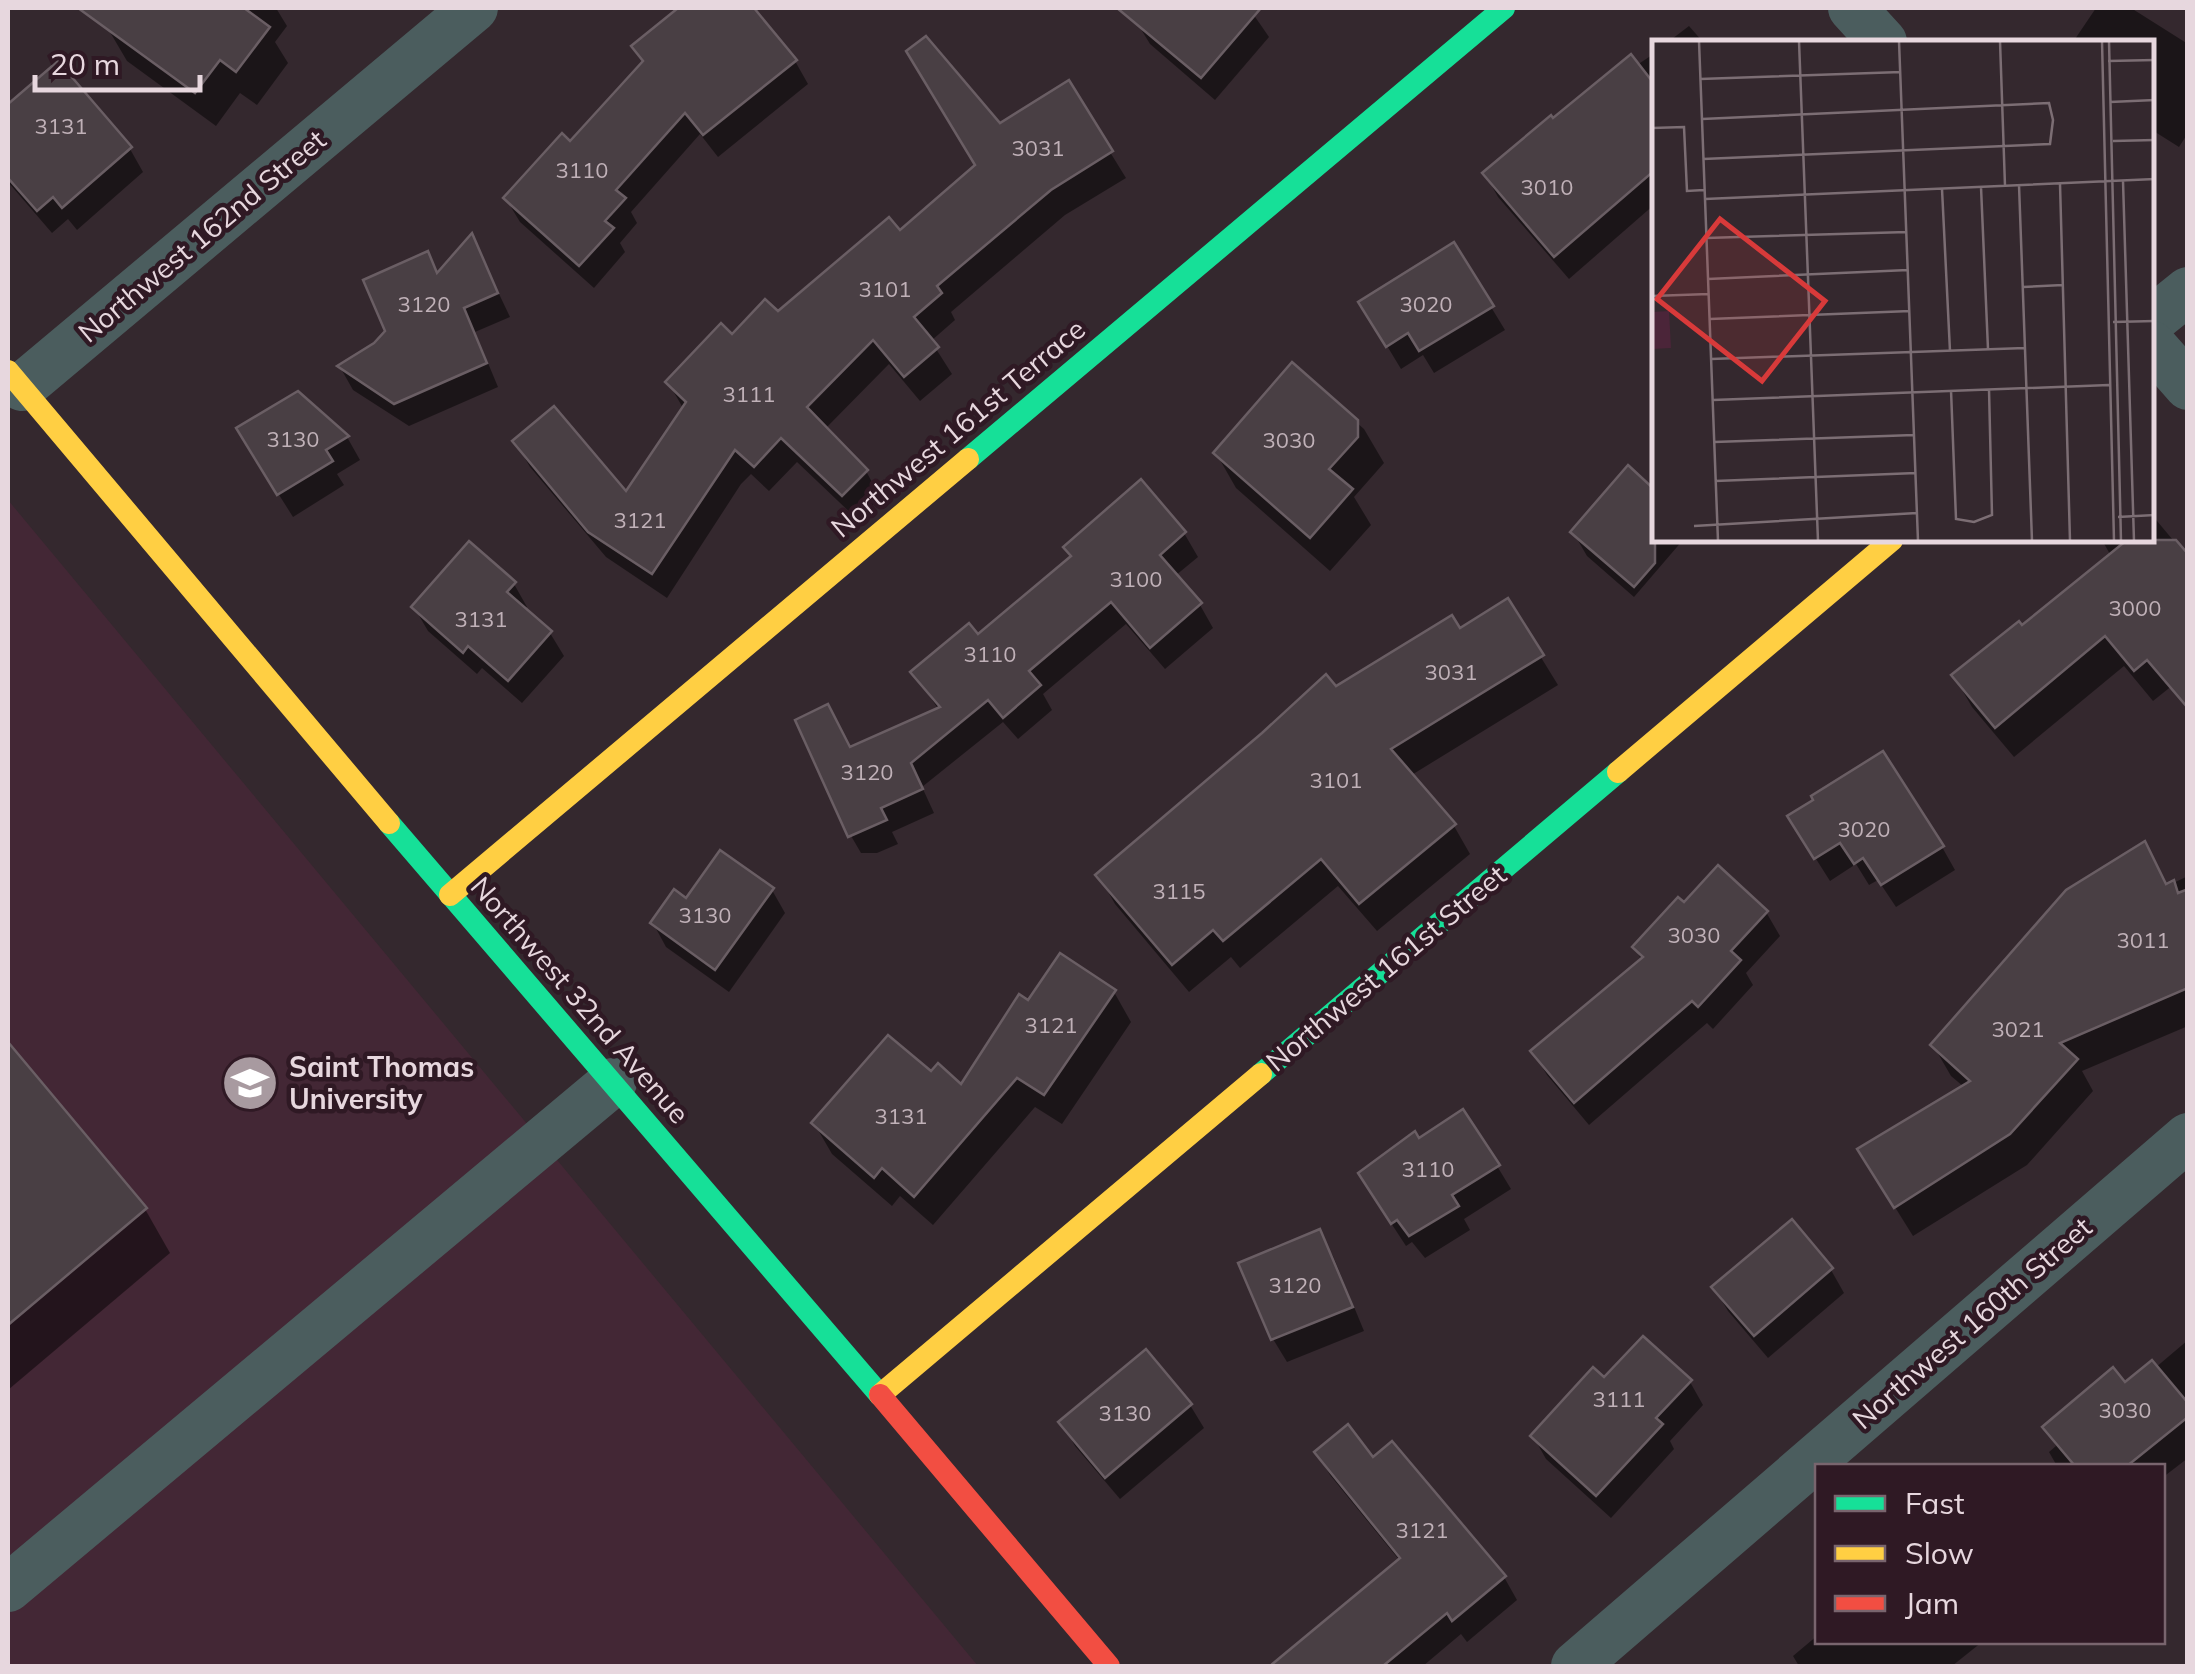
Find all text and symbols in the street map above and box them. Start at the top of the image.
scale bar [35,30,200,92]
inset map [1652,40,2155,542]
text: 20 m [50,45,120,83]
house number: 3131 [35,112,87,140]
street label: Northwest 162nd Street [71,122,333,349]
house number: 3031 [1012,134,1064,162]
house number: 3110 [556,156,608,184]
house number: 3010 [1521,173,1573,201]
house number: 3101 [859,275,911,303]
house number: 3120 [398,290,450,318]
house number: 3020 [1400,290,1452,318]
street label: Northwest 161st Terrace [823,311,1092,544]
house number: 3111 [723,380,775,408]
house number: 3130 [267,425,319,453]
house number: 3030 [1263,426,1315,454]
house number: 3121 [614,506,666,534]
house number: 3100 [1110,565,1162,593]
house number: 3000 [2109,594,2161,622]
house number: 3131 [455,605,507,633]
house number: 3110 [964,640,1016,668]
house number: 3031 [1425,658,1477,686]
house number: 3120 [841,758,893,786]
house number: 3101 [1310,766,1362,794]
house number: 3020 [1838,815,1890,843]
street label: Northwest 161st Street [1258,857,1513,1078]
street label: Northwest 32nd Avenue [464,869,697,1130]
house number: 3115 [1153,877,1205,905]
house number: 3130 [679,901,731,929]
house number: 3030 [1668,921,1720,949]
house number: 3011 [2117,926,2169,954]
house number: 3121 [1025,1011,1077,1039]
house number: 3021 [1992,1015,2044,1043]
place label: Saint Thomas University [289,1049,474,1116]
school or university icon: Saint Thomas University [220,1053,280,1113]
house number: 3131 [875,1102,927,1130]
house number: 3110 [1402,1155,1454,1183]
street label: Northwest 160th Street [1845,1209,2099,1436]
house number: 3120 [1269,1271,1321,1299]
house number: 3111 [1593,1385,1645,1413]
house number: 3030 [2099,1396,2151,1424]
house number: 3130 [1099,1399,1151,1427]
legend [1815,1464,2165,1644]
text: Fast [1905,1484,1965,1522]
house number: 3121 [1396,1516,1448,1544]
text: Slow [1905,1534,1974,1572]
text: Jam [1905,1584,1959,1622]

